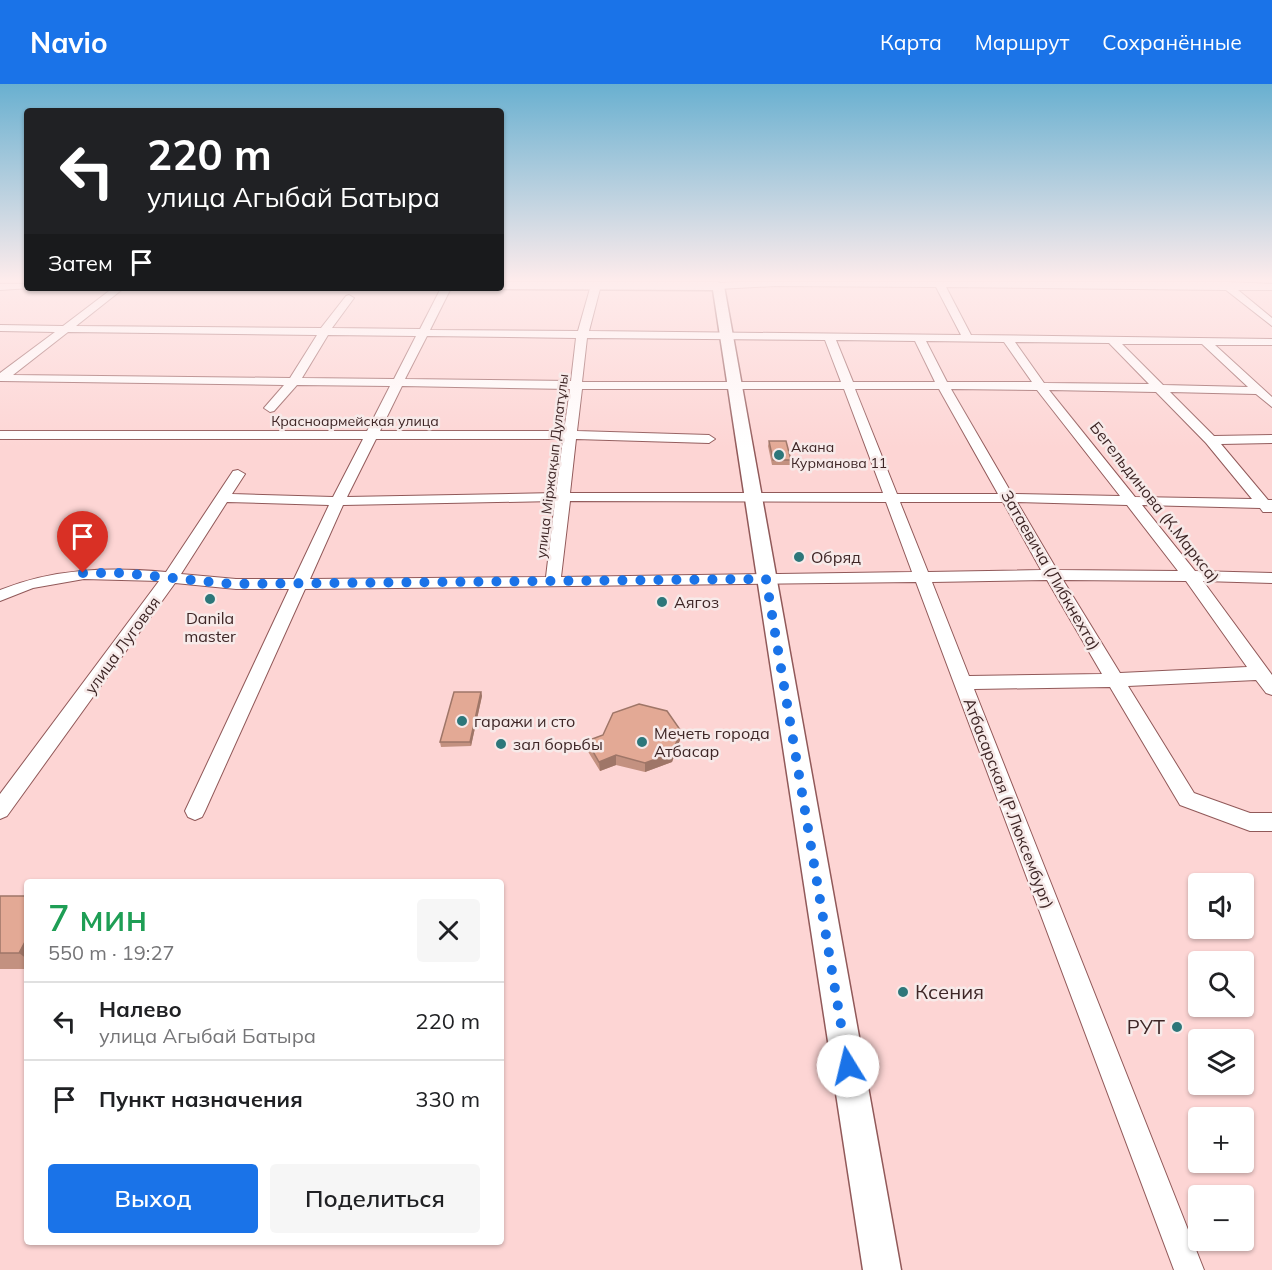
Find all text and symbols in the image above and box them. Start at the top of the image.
text: Navio [30,25,107,60]
text: Карта [880,29,942,55]
text: Маршрут [975,29,1069,55]
text: Сохранённые [1102,29,1242,55]
text: 220 m [147,128,272,181]
icon: left [48,132,126,210]
text: улица Агыбай Батыра [147,180,440,214]
icon: arrive [125,246,158,279]
text: Затем [48,249,113,277]
street label: улица Міржақып Дулатұлы [532,373,572,559]
street label: Красноармейская улица [271,412,439,430]
street label: Бегельдинова (К.Маркса) [1086,417,1224,587]
place label: Акана Курманова 11 [791,438,887,472]
marker: Акана Курманова 11 [772,448,786,462]
street label: Затаевича (Либкнехта) [997,486,1105,654]
pin [57,511,108,573]
icon: arrive [66,520,99,553]
place label: Обряд [811,547,861,567]
marker: Обряд [792,550,806,564]
street label: улица Луговая [80,592,164,698]
marker: Danila master [203,592,217,606]
place label: Аягоз [674,592,719,612]
marker: Аягоз [655,595,669,609]
place label: Danila master [184,608,236,646]
street label: Атбасарская (Р.Люксембург) [960,695,1058,911]
place label: гаражи и сто [474,711,575,731]
marker: гаражи и сто [455,714,469,728]
place label: Мечеть города Атбасар [654,723,770,761]
place label: зал борьбы [513,734,603,754]
marker: Мечеть города Атбасар [635,735,649,749]
marker: зал борьбы [494,737,508,751]
map controls [1188,873,1254,1251]
button: sound [1188,873,1254,939]
text: 7 мин [48,895,147,940]
button: close [417,899,480,962]
text: 550 m · 19:27 [48,940,174,965]
button: search [1188,951,1254,1017]
place label: Ксения [915,979,984,1004]
marker: Ксения [896,985,910,999]
text: Налево [99,995,182,1023]
icon: left [48,1005,81,1038]
text: 220 m [415,1007,480,1035]
place label: РУТ [1127,1014,1165,1039]
marker: РУТ [1170,1020,1184,1034]
text: улица Агыбай Батыра [99,1023,316,1048]
button: layers [1188,1029,1254,1095]
position arrow [816,1034,880,1098]
icon: arrive [48,1083,81,1116]
text: Пункт назначения [99,1085,303,1113]
text: 330 m [415,1085,480,1113]
button: + [1188,1107,1254,1173]
button: Выход [48,1164,258,1233]
button: Поделиться [270,1164,480,1233]
button: − [1188,1185,1254,1251]

